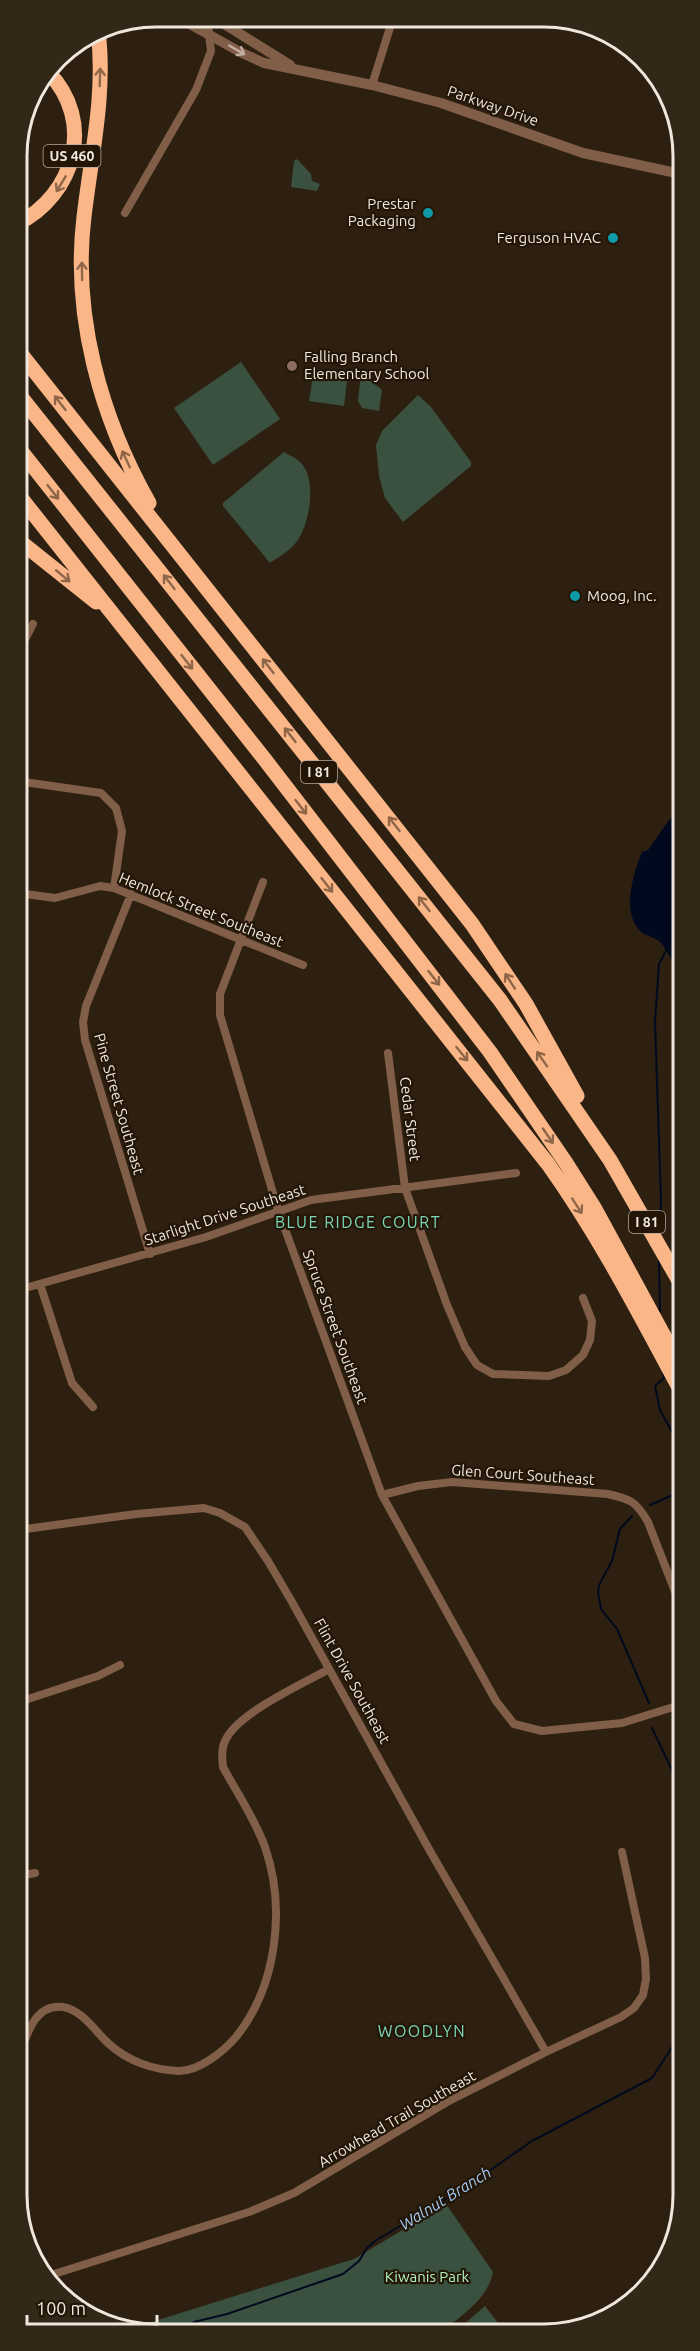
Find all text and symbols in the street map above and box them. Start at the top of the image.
one-way arrow [228,44,245,56]
one-way arrow [94,67,106,87]
street label: Parkway Drive [445,82,541,129]
road number: US 460 [44,145,100,167]
one-way arrow [55,175,67,192]
place label: Prestar Packaging [348,195,416,229]
marker: Prestar Packaging [421,206,435,220]
place label: Ferguson HVAC [497,229,601,246]
marker: Ferguson HVAC [606,231,620,245]
one-way arrow [76,261,88,281]
place label: Falling Branch Elementary School [304,348,430,382]
marker: Falling Branch Elementary School [285,359,299,373]
one-way arrow [53,395,66,411]
one-way arrow [119,451,131,469]
one-way arrow [47,484,60,500]
one-way arrow [55,569,71,582]
one-way arrow [162,575,175,591]
place label: Moog, Inc. [587,587,657,604]
marker: Moog, Inc. [568,589,582,603]
one-way arrow [181,653,194,669]
one-way arrow [262,658,275,674]
one-way arrow [283,727,296,743]
road number: I 81 [301,761,337,783]
one-way arrow [295,799,308,815]
one-way arrow [387,817,400,833]
street label: Hemlock Street Southeast [117,869,286,950]
one-way arrow [321,876,334,892]
one-way arrow [418,896,431,912]
one-way arrow [427,970,440,986]
one-way arrow [504,973,516,989]
street label: Pine Street Southeast [91,1031,148,1177]
one-way arrow [455,1046,468,1062]
one-way arrow [536,1052,548,1068]
street label: Cedar Street [397,1076,424,1162]
one-way arrow [542,1127,554,1144]
street label: Starlight Drive Southeast [142,1180,308,1249]
one-way arrow [571,1197,584,1214]
road number: I 81 [629,1211,665,1233]
district label: BLUE RIDGE COURT [275,1213,441,1231]
street label: Spruce Street Southeast [300,1247,371,1406]
street label: Glen Court Southeast [451,1461,595,1488]
street label: Flint Drive Southeast [311,1615,394,1746]
district label: WOODLYN [378,2022,466,2040]
street label: Arrowhead Trail Southeast [315,2067,478,2171]
water label: Walnut Branch [396,2163,494,2233]
park label: Kiwanis Park [385,2268,470,2285]
scale bar [27,2288,158,2326]
text: 100 m [36,2298,86,2318]

